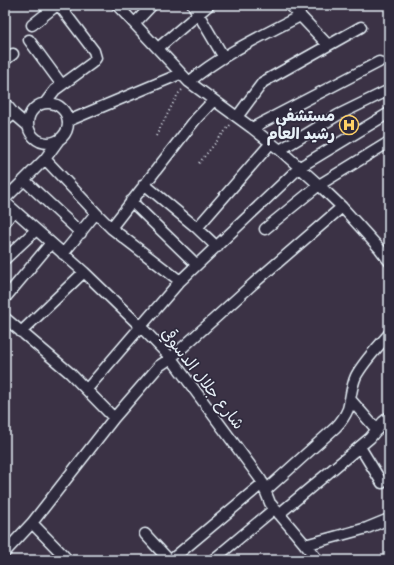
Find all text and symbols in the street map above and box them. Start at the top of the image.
place label: مستشفى رشيد العام [267,106,335,146]
hospital icon: مستشفى رشيد العام [338,114,360,136]
street label: شارع جلال الدسوقي [156,323,249,434]

